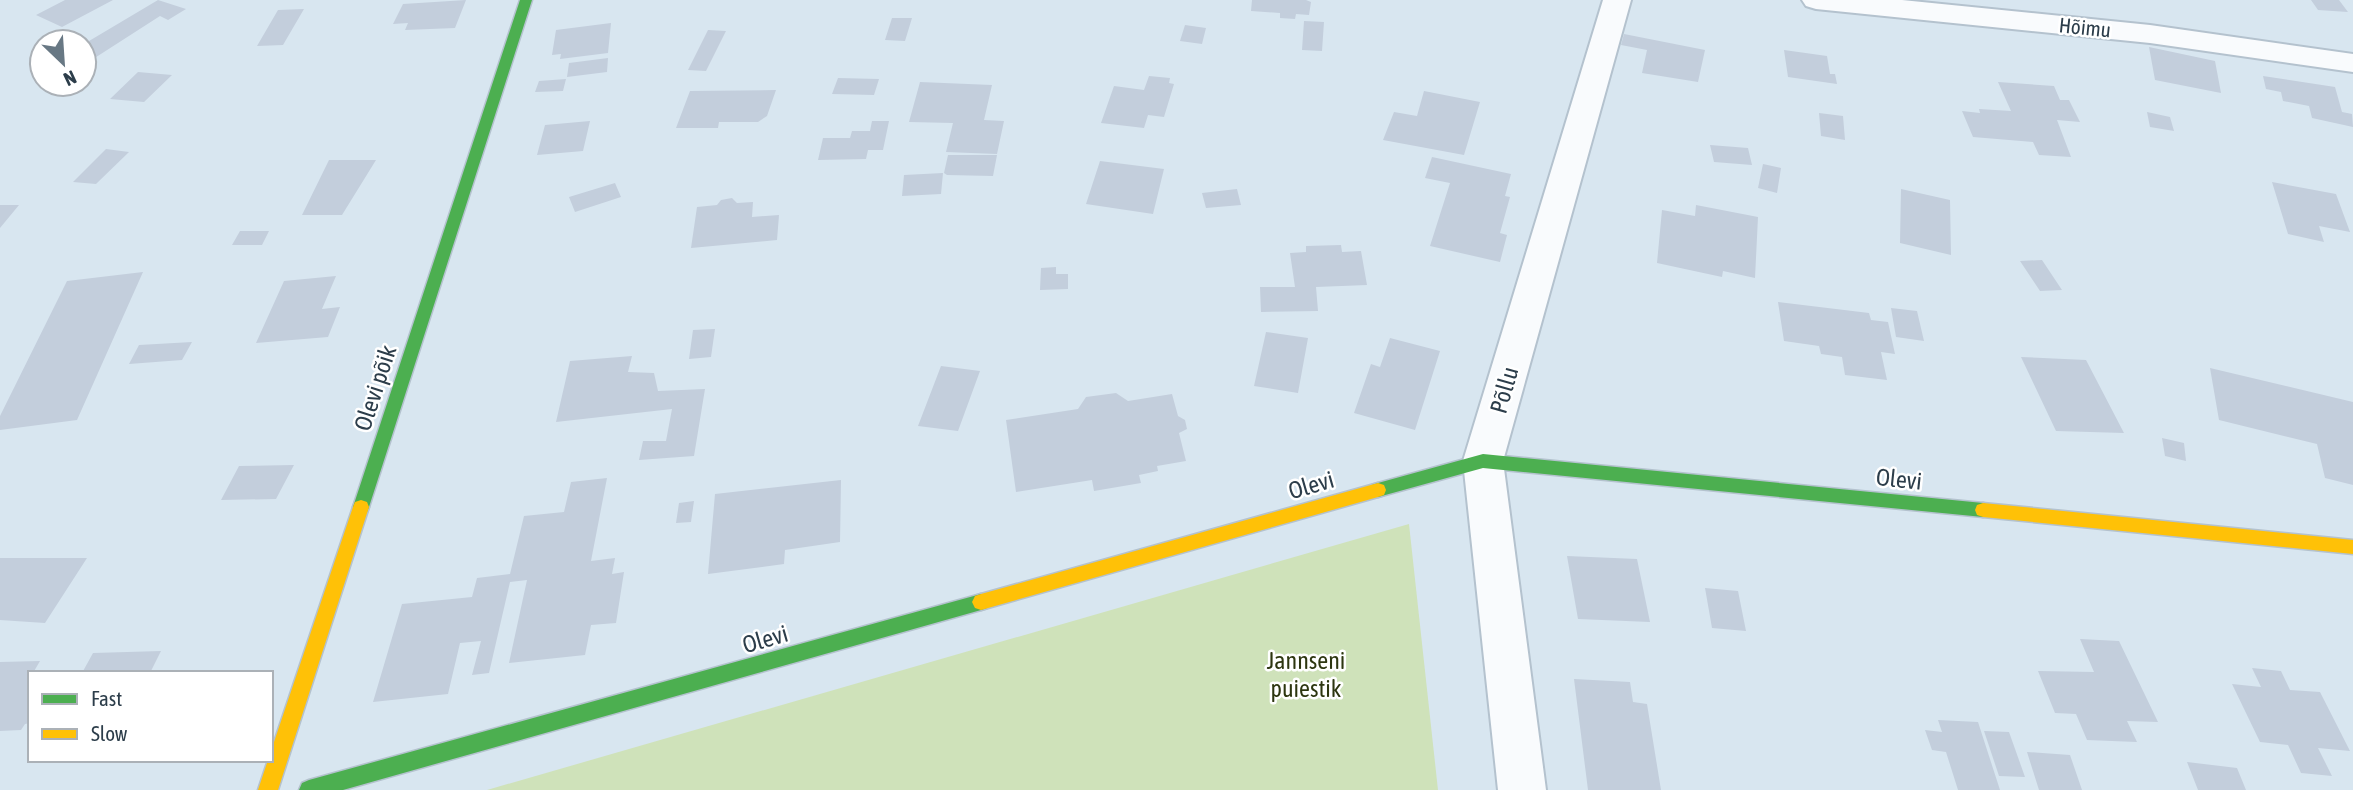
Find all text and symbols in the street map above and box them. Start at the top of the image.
street label: Hõimu [2058,12,2112,42]
north arrow [28,28,98,98]
text: N [60,66,80,91]
street label: Olevi põik [349,341,402,434]
street label: Põllu [1485,364,1523,416]
street label: Olevi [1875,463,1923,495]
street label: Olevi [1285,466,1337,504]
street label: Olevi [739,620,791,658]
park label: Jannseni puiestik [1267,647,1345,702]
legend [28,671,273,762]
text: Fast [91,686,122,710]
text: Slow [91,721,128,745]

